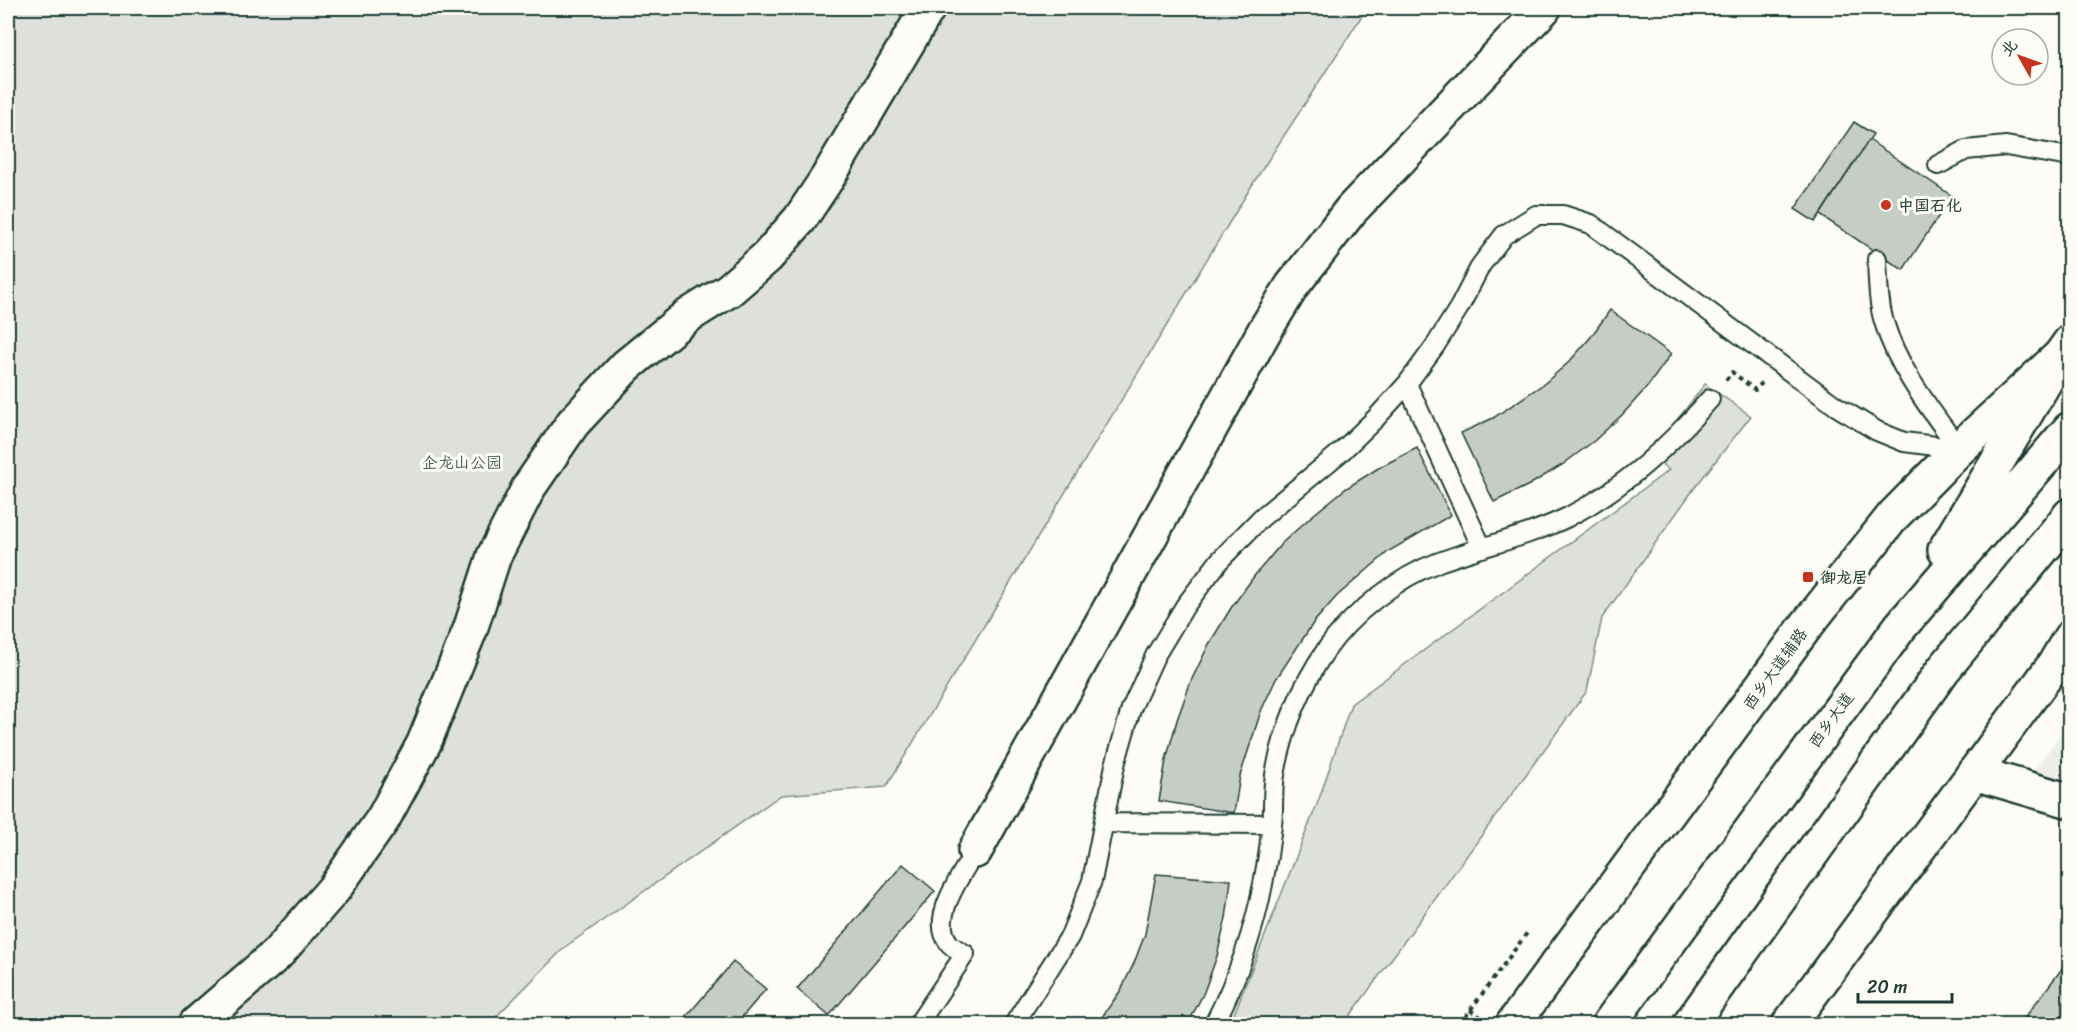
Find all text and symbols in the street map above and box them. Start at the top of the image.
north arrow [1990,27,2050,87]
text: 北 [1993,32,2025,63]
place label: 中国石化 [1898,191,1962,220]
marker: 中国石化 [1879,198,1893,212]
park label: 企龙山公园 [422,448,502,477]
place label: 御龙居 [1820,563,1868,592]
marker: 御龙居 [1801,570,1815,584]
street label: 西乡大道辅路 [1735,622,1815,716]
street label: 西乡大道 [1800,686,1862,754]
scale bar [1858,966,1952,1004]
text: 20 m [1867,971,1907,1003]

